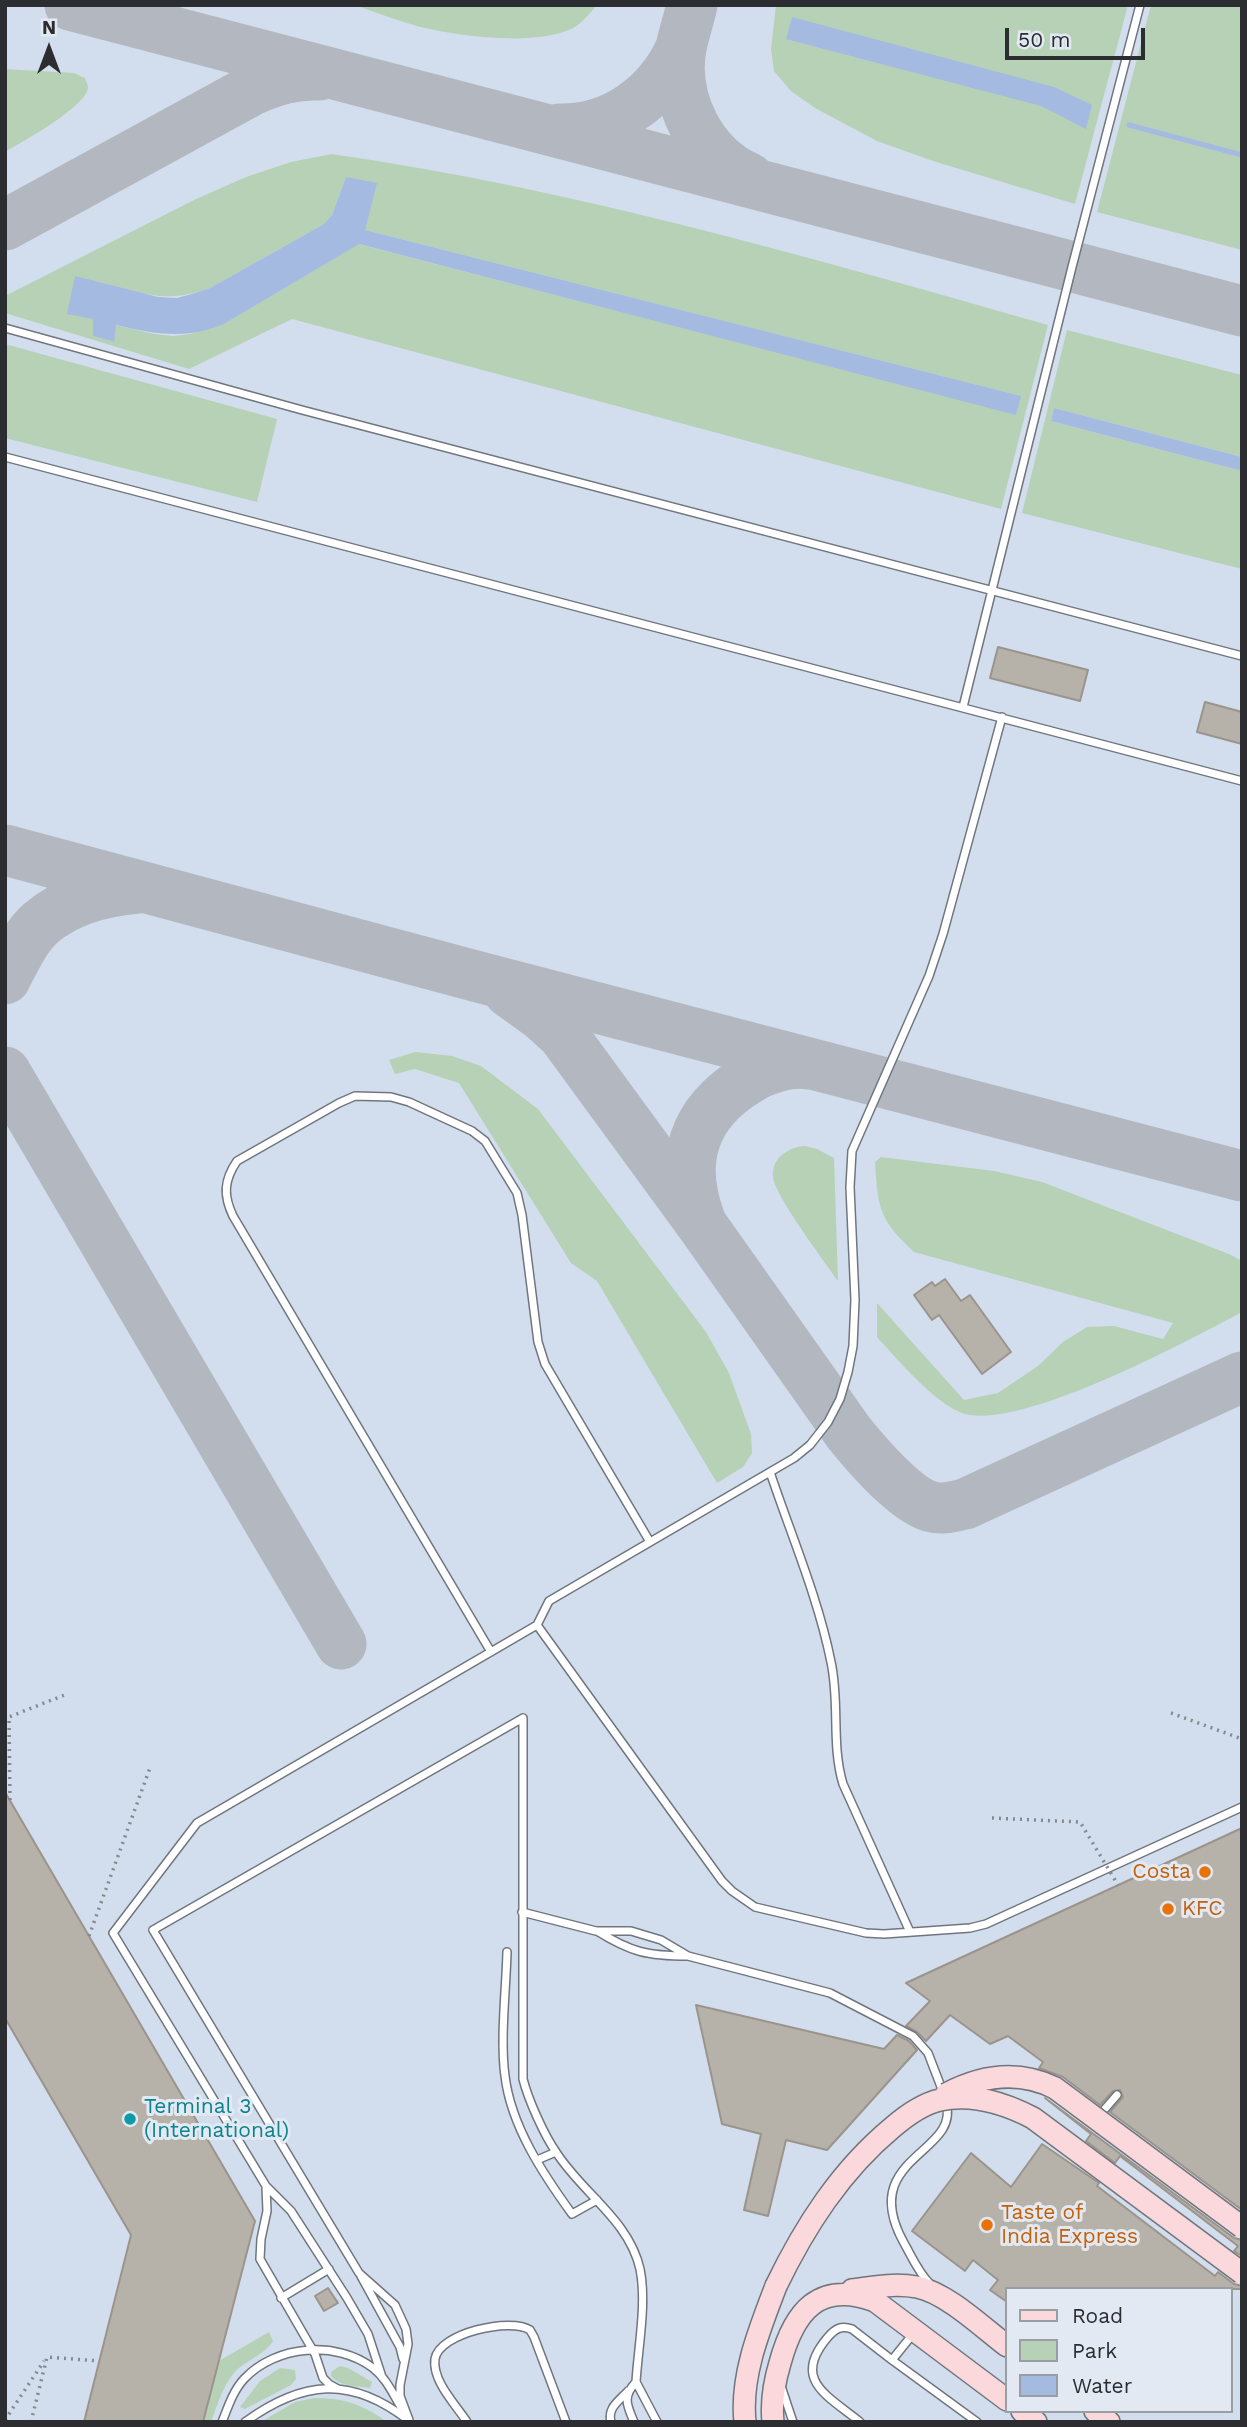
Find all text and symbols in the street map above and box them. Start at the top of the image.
north arrow [14,14,84,84]
scale bar [1009,14,1149,58]
text: N [42,16,56,39]
text: 50 m [1018,27,1070,52]
place label: Costa [1132,1859,1191,1885]
marker: Costa [1197,1864,1213,1880]
place label: KFC [1182,1896,1223,1922]
marker: KFC [1160,1901,1176,1917]
place label: Terminal 3 (International) [144,2094,289,2144]
marker: Terminal 3 (International) [122,2111,138,2127]
place label: Taste of India Express [1001,2200,1138,2250]
marker: Taste of India Express [979,2217,995,2233]
legend [1006,2287,1233,2413]
text: Road [1072,2303,1123,2328]
text: Park [1072,2338,1117,2363]
text: Water [1072,2373,1132,2398]

